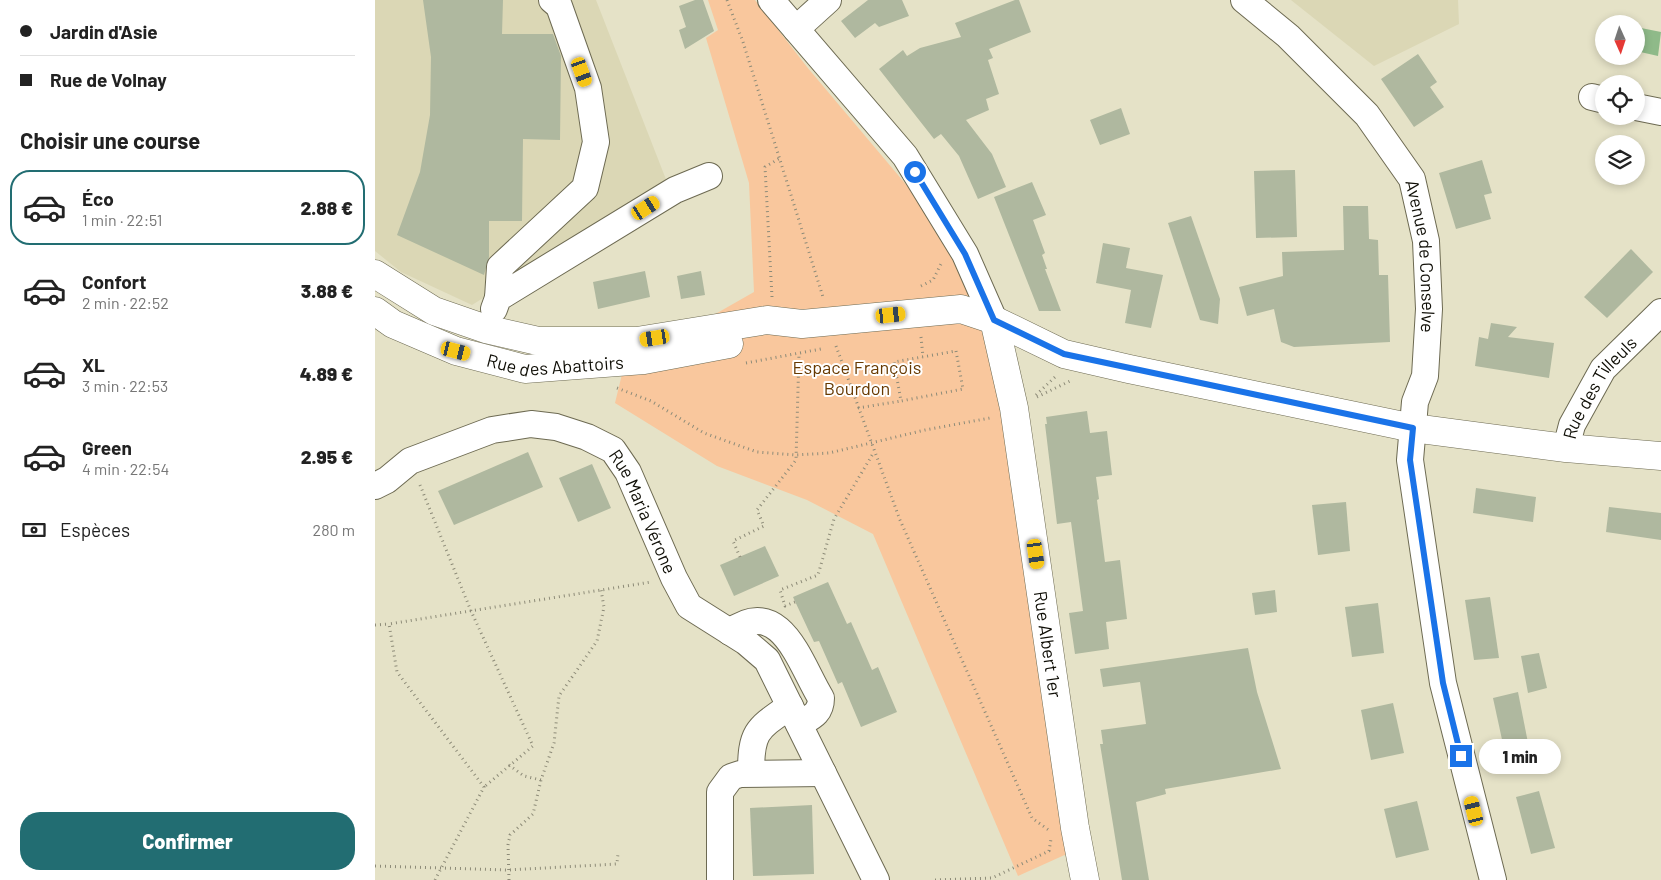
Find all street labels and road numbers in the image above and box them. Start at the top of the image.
street label: Avenue de Conselve [1401,177,1440,333]
street label: Rue des Tilleuls [1558,331,1641,441]
street label: Rue des Abattoirs [485,349,624,381]
street label: Rue Maria Vérone [605,445,682,577]
street label: Rue Albert 1er [1030,589,1067,700]

